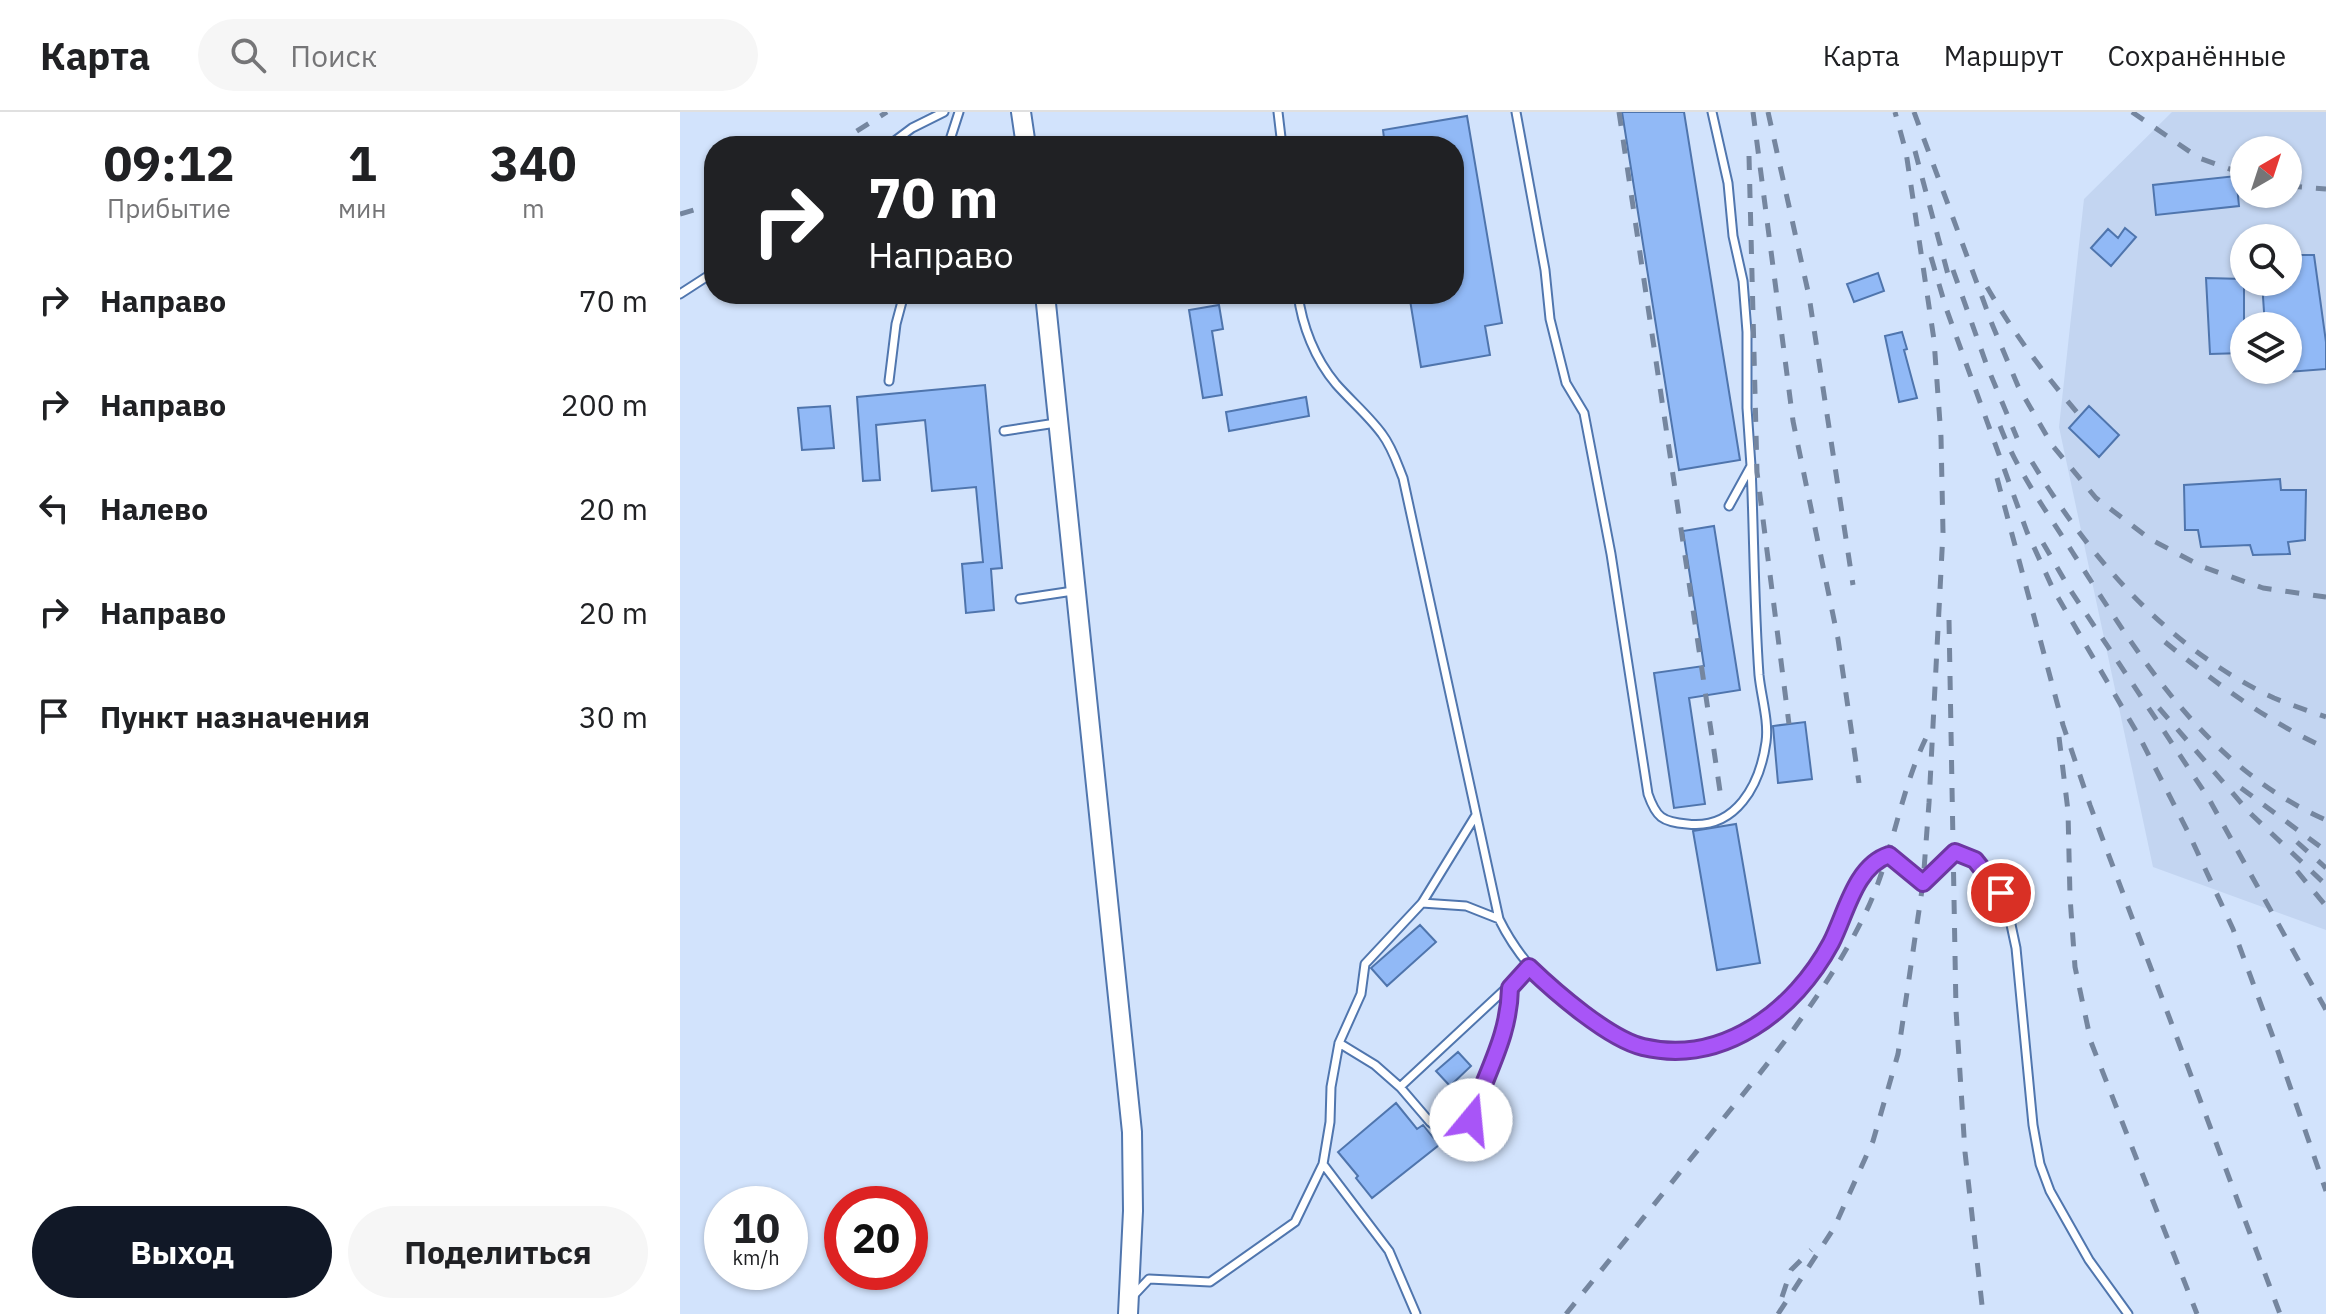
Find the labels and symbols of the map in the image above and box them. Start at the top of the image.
north arrow [2230,136,2302,208]
pin [1967,859,2035,927]
position arrow [1429,1078,1513,1162]
speed limit sign: 20 [824,1186,928,1290]

